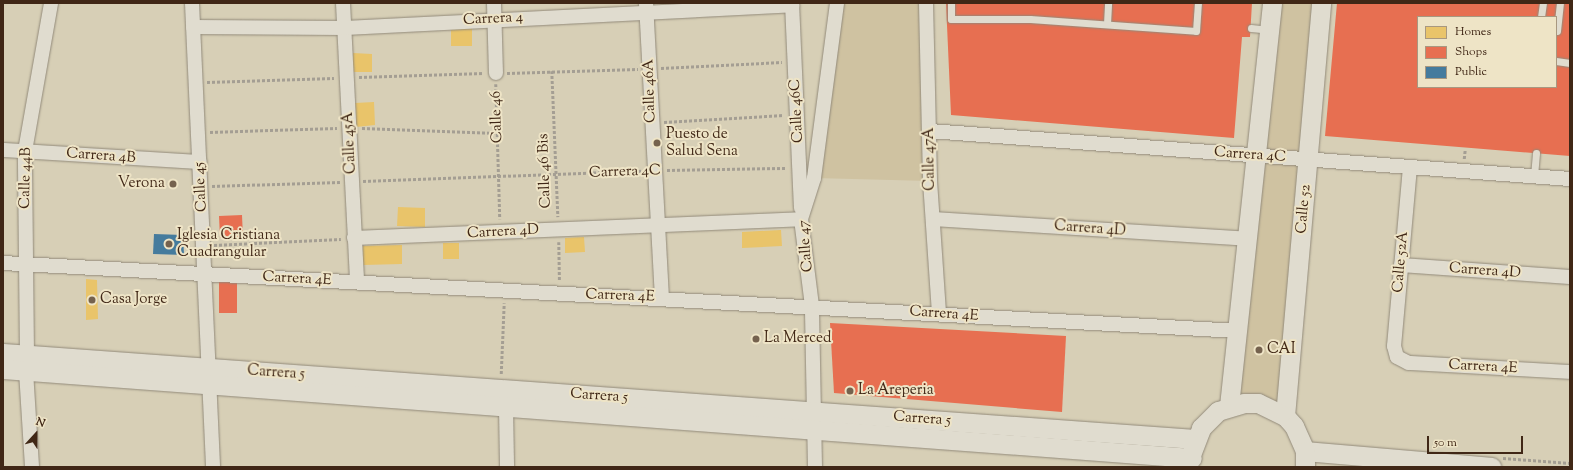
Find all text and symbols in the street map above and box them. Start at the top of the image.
street label: Carrera 4 [463,8,523,30]
legend [1417,16,1557,88]
text: Homes [1455,23,1491,41]
text: Shops [1455,43,1487,61]
street label: Calle 46A [640,59,660,123]
text: Public [1455,63,1487,81]
street label: Calle 46C [786,78,808,144]
street label: Calle 46 [487,91,507,143]
street label: Calle 45A [339,112,361,174]
place label: Puesto de Salud Sena [666,125,738,160]
street label: Calle 47A [920,127,940,191]
street label: Calle 46 Bis [535,133,555,209]
marker: Puesto de Salud Sena [651,137,663,149]
street label: Carrera 4C [1213,144,1287,166]
street label: Carrera 4B [66,145,136,167]
street label: Calle 44B [16,147,36,209]
street label: Calle 45 [191,162,211,212]
street label: Carrera 4C [589,162,661,182]
place label: Verona [118,175,165,193]
marker: Verona [168,179,178,189]
street label: Calle 52 [1293,184,1315,234]
street label: Carrera 4D [1053,218,1127,240]
street label: Calle 47 [795,219,817,273]
street label: Carrera 4D [467,221,539,243]
place label: Iglesia Cristiana Cuadrangular [177,226,280,261]
street label: Calle 52A [1389,231,1413,293]
marker: Iglesia Cristiana Cuadrangular [164,239,174,249]
street label: Carrera 4D [1448,260,1522,282]
street label: Carrera 4E [262,268,332,290]
street label: Carrera 4E [585,286,655,306]
place label: Casa Jorge [100,291,167,309]
marker: Casa Jorge [87,295,97,305]
street label: Carrera 4E [909,303,979,325]
place label: La Merced [764,330,832,348]
marker: La Merced [751,334,761,344]
place label: CAI [1267,341,1296,359]
marker: CAI [1254,345,1264,355]
street label: Carrera 4E [1448,356,1518,378]
street label: Carrera 5 [247,362,305,384]
place label: La Areperia [858,382,934,400]
street label: Carrera 5 [570,385,628,407]
marker: La Areperia [845,386,855,396]
street label: Carrera 5 [893,408,951,430]
north arrow [16,414,56,454]
text: N [33,414,47,432]
scale bar [1429,428,1525,454]
text: 50 m [1434,434,1457,452]

